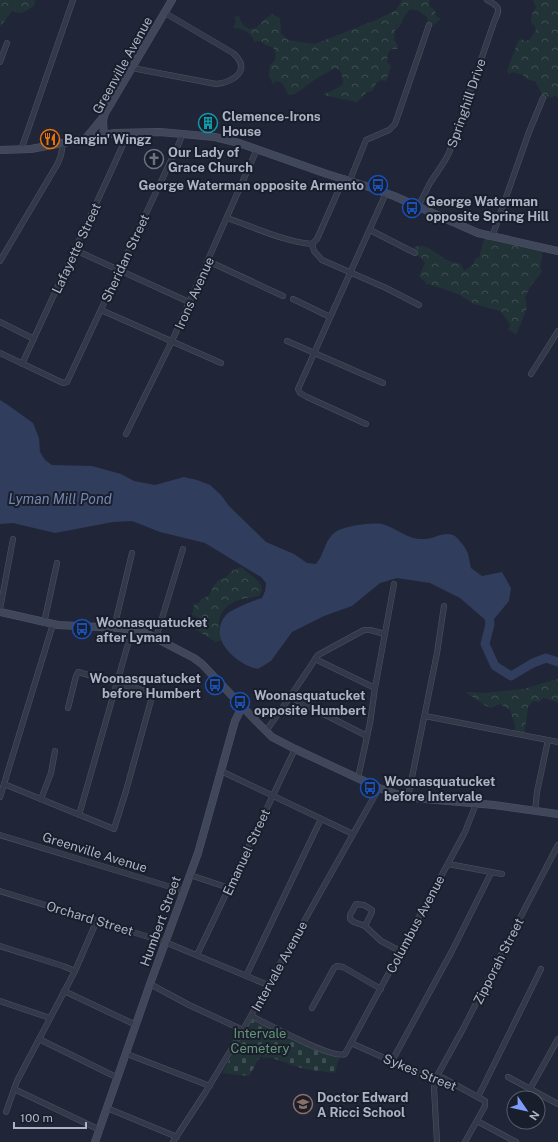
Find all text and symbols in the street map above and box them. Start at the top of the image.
street label: Greenville Avenue [89,14,155,116]
street label: Springhill Drive [444,57,489,150]
place label: Clemence-Irons House [222,109,321,139]
building icon: Clemence-Irons House [197,112,219,134]
restaurant icon: Bangin' Wingz [39,128,61,150]
place label: Bangin' Wingz [64,132,152,147]
place label: Our Lady of Grace Church [168,145,253,175]
church icon: Our Lady of Grace Church [143,148,165,170]
bus stop icon: George Waterman opposite Armento [367,174,389,196]
place label: George Waterman opposite Armento [138,178,364,193]
place label: George Waterman opposite Spring Hill [426,194,549,224]
bus stop icon: George Waterman opposite Spring Hill [401,197,423,219]
street label: Lafayette Street [49,201,104,296]
street label: Sheridan Street [98,212,152,305]
street label: Irons Avenue [172,255,217,332]
water label: Lyman Mill Pond [8,491,112,507]
place label: Woonasquatucket after Lyman [96,615,207,645]
bus stop icon: Woonasquatucket after Lyman [71,618,93,640]
place label: Woonasquatucket before Humbert [90,671,201,701]
bus stop icon: Woonasquatucket before Humbert [204,674,226,696]
place label: Woonasquatucket opposite Humbert [254,688,366,718]
bus stop icon: Woonasquatucket opposite Humbert [229,691,251,713]
place label: Woonasquatucket before Intervale [384,774,495,804]
bus stop icon: Woonasquatucket before Intervale [359,777,381,799]
street label: Emanuel Street [220,807,273,898]
street label: Greenville Avenue [41,829,149,876]
street label: Columbus Avenue [383,873,448,976]
street label: Humbert Street [137,874,184,968]
street label: Orchard Street [45,898,135,939]
street label: Zipporah Street [470,916,527,1007]
street label: Intervale Avenue [248,919,310,1014]
park label: Intervale Cemetery [230,1026,290,1056]
street label: Sykes Street [381,1051,459,1094]
place label: Doctor Edward A Ricci School [317,1090,409,1120]
north arrow [506,1090,546,1130]
school or university icon: Doctor Edward A Ricci School [292,1093,314,1115]
scale bar [14,1104,86,1130]
text: N [527,1109,542,1123]
text: 100 m [20,1111,53,1125]

